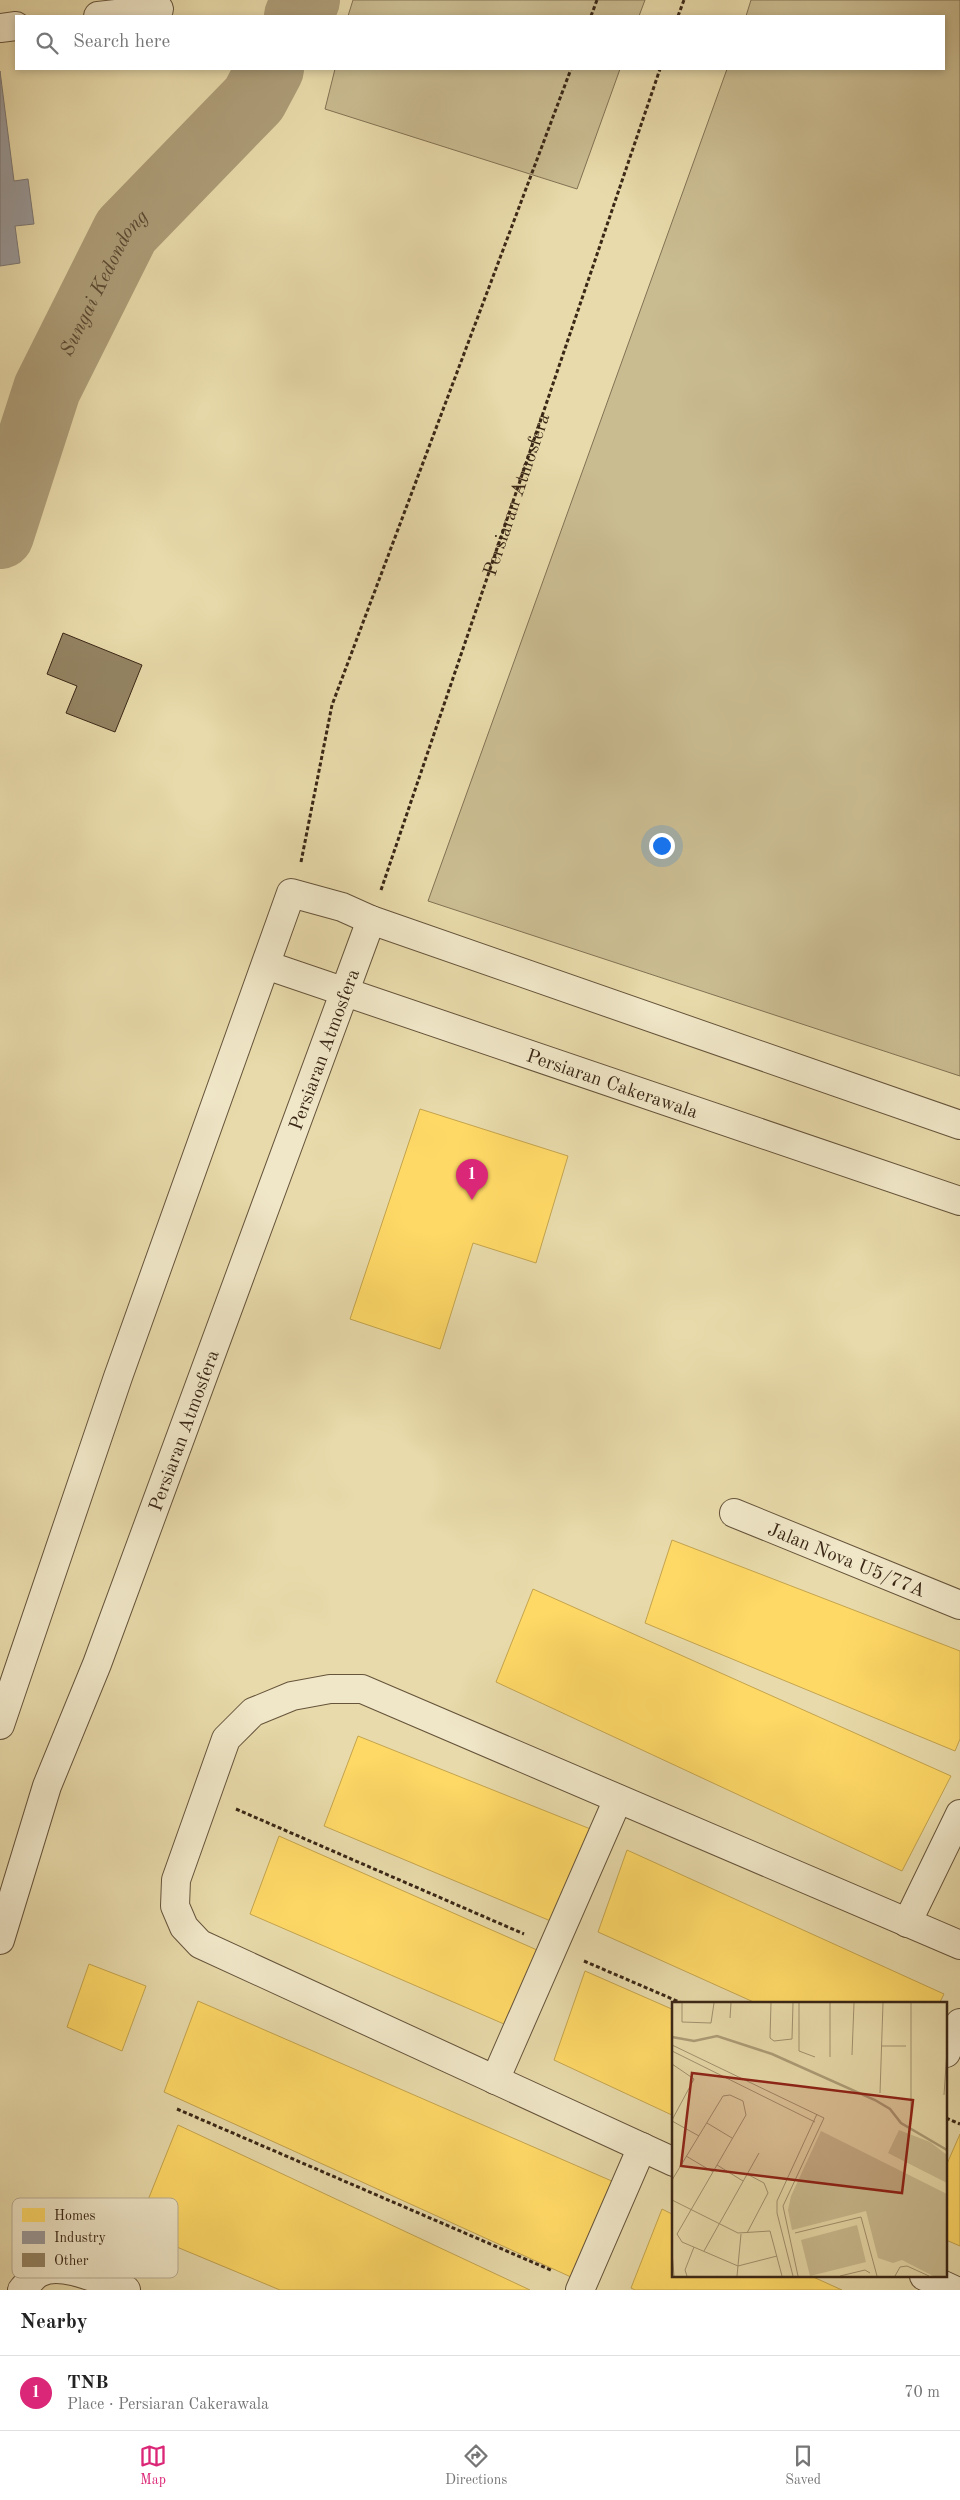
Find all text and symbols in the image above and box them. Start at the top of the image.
search box [15,15,945,70]
icon: search [33,29,61,57]
text: Search here [73,33,170,52]
water label: Sungai Kedondong [57,207,153,360]
street label: Persiaran Atmosfera [481,411,554,579]
your location [649,833,675,859]
street label: Persiaran Atmosfera [287,966,364,1133]
street label: Persiaran Cakerawala [524,1047,700,1123]
pin: 1 [456,1159,488,1200]
street label: Persiaran Atmosfera [147,1347,224,1514]
street label: Jalan Nova U5/77A [765,1521,928,1602]
inset map [672,2002,948,2278]
legend [12,2198,178,2278]
text: Homes [54,2209,96,2223]
text: Industry [54,2231,107,2245]
text: Other [54,2254,89,2268]
text: Nearby [20,2312,88,2333]
text: TNB [67,2374,109,2393]
text: 1 [31,2385,41,2401]
text: 70 m [904,2385,940,2401]
text: Place · Persiaran Cakerawala [67,2397,269,2413]
tab: Map [139,2442,167,2489]
tab: Directions [445,2442,507,2489]
tab: Saved [785,2442,821,2489]

